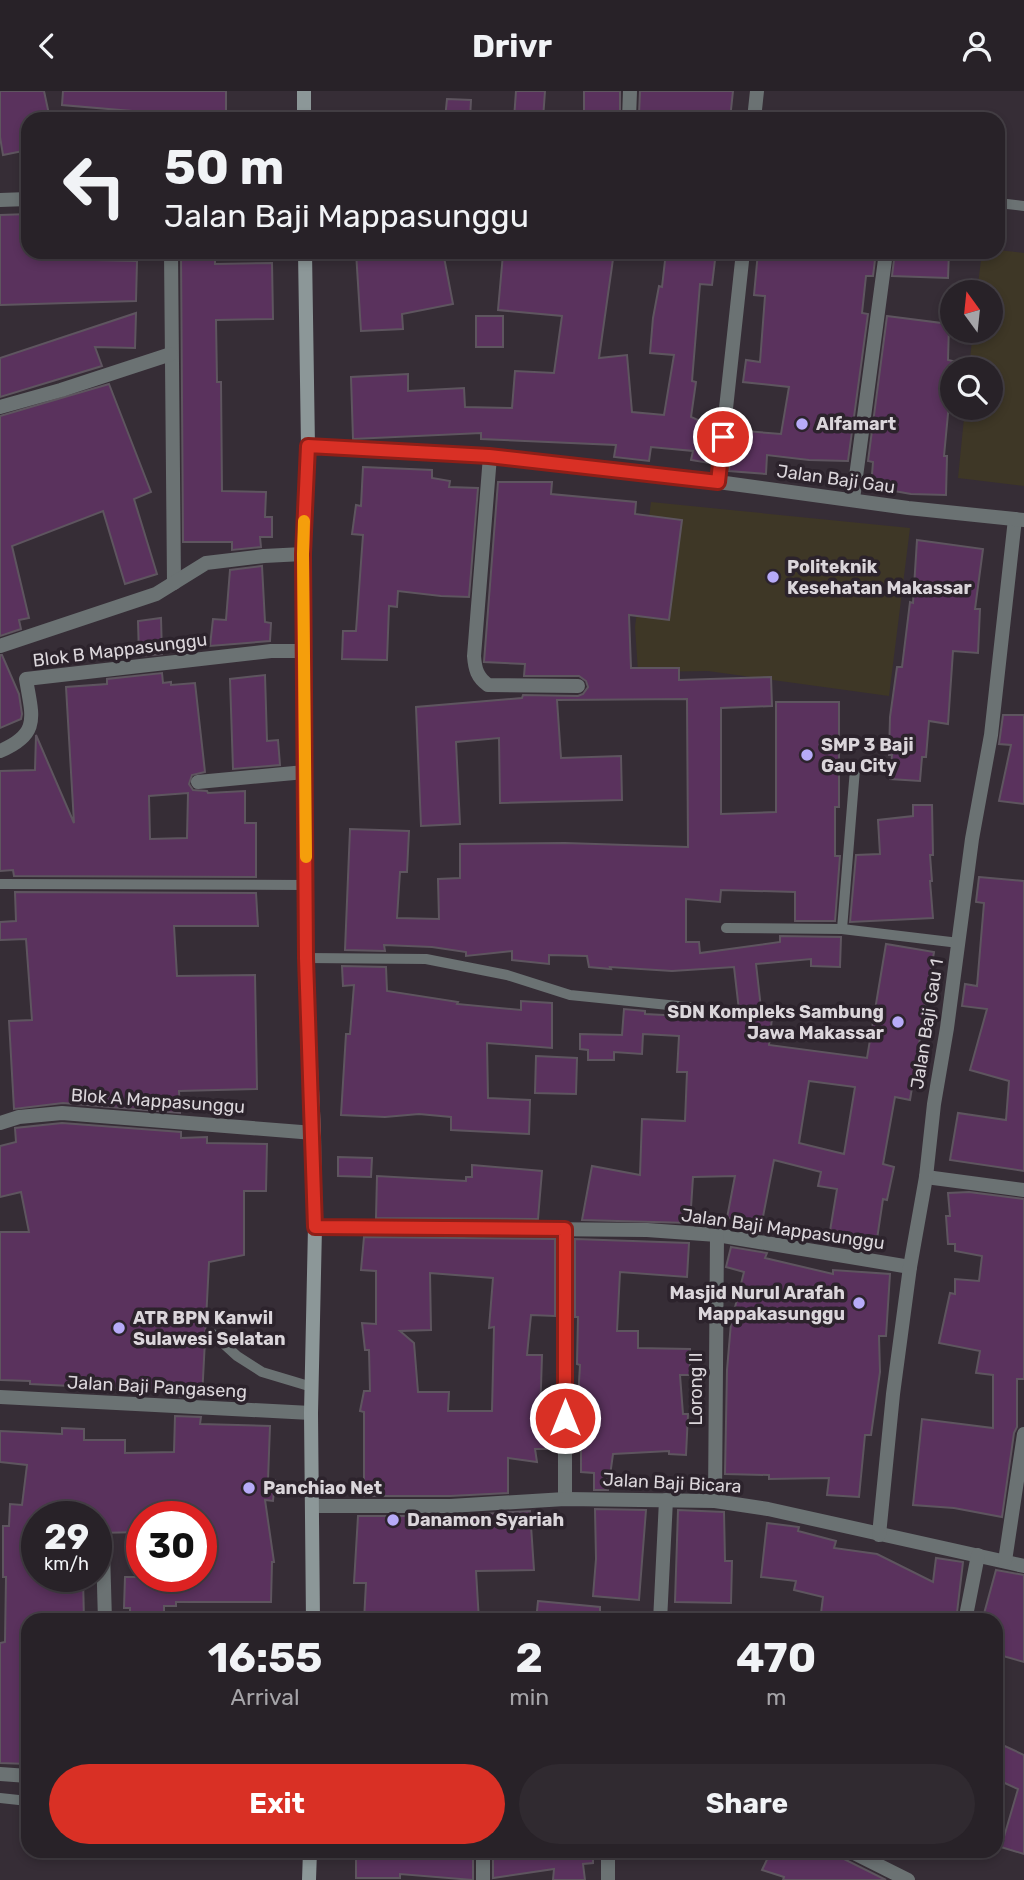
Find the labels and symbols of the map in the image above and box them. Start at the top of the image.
north arrow [940,280,1003,343]
pin [693,407,753,467]
place label: Alfamart [816,413,896,435]
marker: Alfamart [794,416,810,432]
street label: Jalan Baji Gau [775,460,897,498]
place label: Politeknik Kesehatan Makassar [787,556,972,599]
marker: Politeknik Kesehatan Makassar [765,569,781,585]
street label: Blok B Mappasunggu [32,628,208,672]
place label: SMP 3 Baji Gau City [821,734,914,777]
marker: SMP 3 Baji Gau City [799,747,815,763]
street label: Jalan Baji Gau 1 [906,957,948,1091]
place label: SDN Kompleks Sambung Jawa Makassar [667,1001,884,1044]
marker: SDN Kompleks Sambung Jawa Makassar [890,1014,906,1030]
street label: Blok A Mappasunggu [70,1084,246,1118]
street label: Jalan Baji Mappasunggu [680,1204,886,1254]
place label: Masjid Nurul Arafah Mappakasunggu [669,1282,845,1325]
marker: Masjid Nurul Arafah Mappakasunggu [851,1295,867,1311]
place label: ATR BPN Kanwil Sulawesi Selatan [133,1307,285,1350]
marker: ATR BPN Kanwil Sulawesi Selatan [111,1320,127,1336]
street label: Lorong II [685,1352,707,1426]
street label: Jalan Baji Pangaseng [66,1371,248,1403]
position arrow [528,1381,602,1455]
street label: Jalan Baji Bicara [602,1468,742,1498]
place label: Panchiao Net [263,1477,382,1499]
marker: Panchiao Net [241,1480,257,1496]
speed limit sign: 30 [126,1501,217,1592]
place label: Danamon Syariah [407,1509,564,1531]
marker: Danamon Syariah [385,1512,401,1528]

